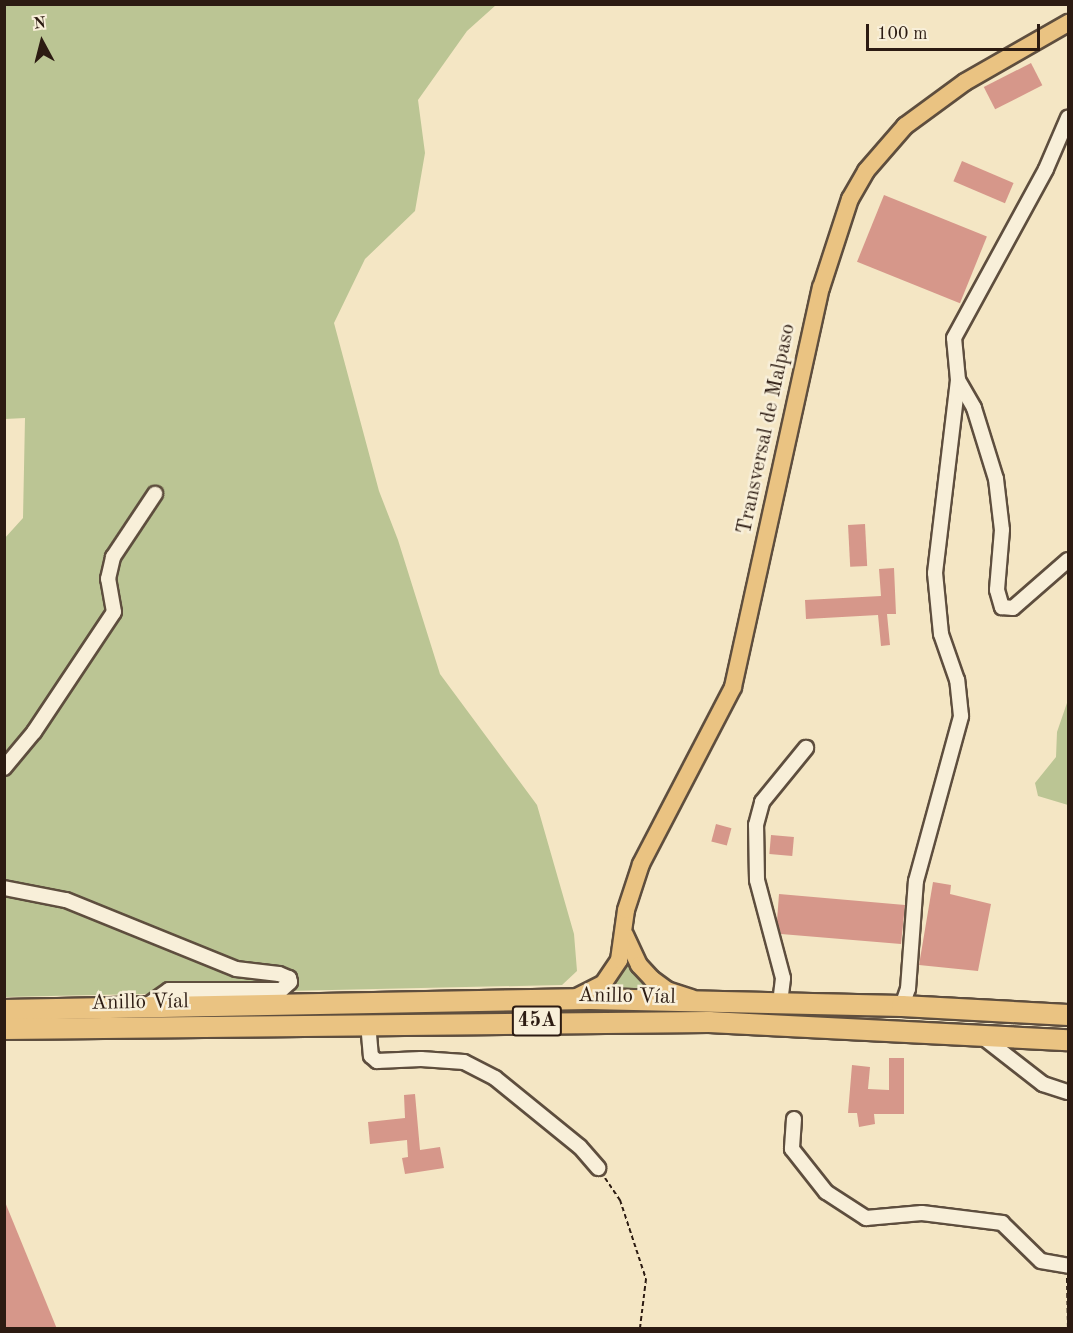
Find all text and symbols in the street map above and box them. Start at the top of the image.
north arrow [12,12,72,72]
scale bar [869,12,1043,50]
text: N [33,15,47,33]
text: 100 m [877,25,928,43]
street label: Transversal de Malpaso [732,321,802,537]
street label: Anillo Víal [578,984,676,1010]
street label: Anillo Víal [91,990,189,1016]
road number: 45A [512,1004,562,1038]

